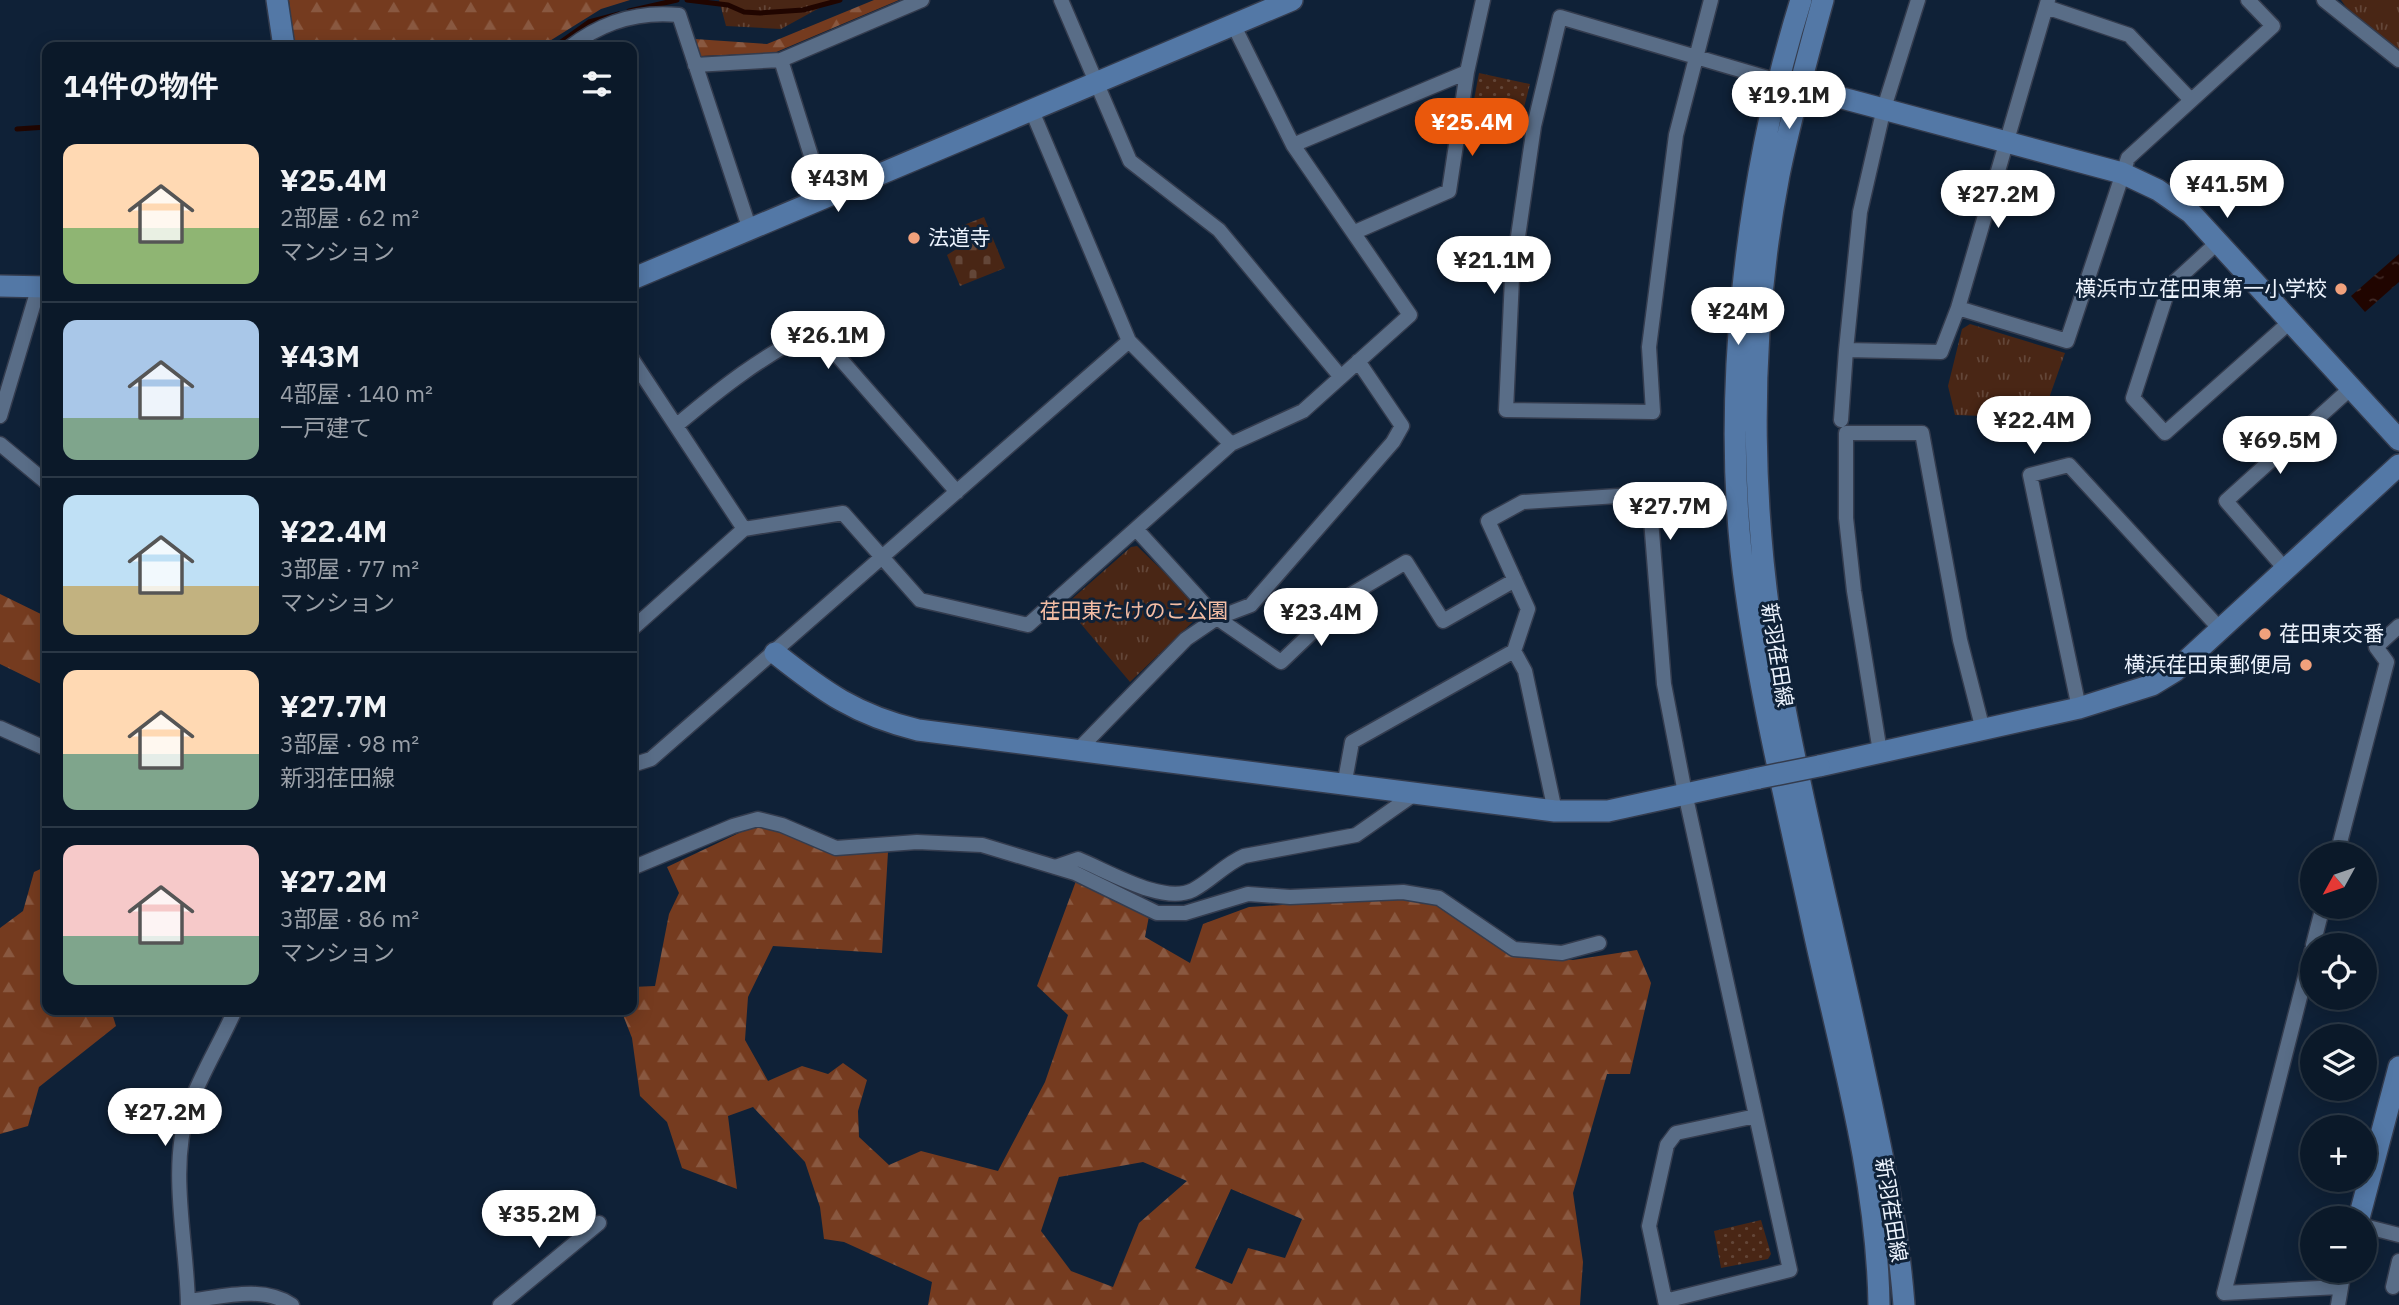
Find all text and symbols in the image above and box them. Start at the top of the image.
icon: filters [578,65,616,103]
text: 14件の物件 [63,66,219,105]
pin: ¥19.1M [1732,72,1846,131]
text: ¥19.1M [1748,79,1830,109]
pin: ¥25.4M [1415,99,1529,158]
text: ¥25.4M [1431,106,1513,136]
pin: ¥43M [797,154,879,214]
text: ¥25.4M [280,160,387,199]
pin: ¥41.5M [2170,160,2284,220]
text: ¥43M [807,162,869,192]
text: ¥41.5M [2186,168,2268,198]
pin: ¥27.2M [1941,170,2055,230]
icon: home [119,172,203,256]
text: ¥27.2M [1957,178,2039,208]
text: 2部屋 · 62 m² [280,202,419,232]
place label: 法道寺 [928,223,991,251]
marker: 法道寺 [906,230,922,246]
text: マンション [280,236,395,266]
pin: ¥21.1M [1437,236,1551,296]
text: ¥21.1M [1453,244,1535,274]
place label: 横浜市立荏田東第一小学校 [2075,274,2327,302]
marker: 横浜市立荏田東第一小学校 [2333,281,2349,297]
pin: ¥24M [1697,288,1779,347]
text: ¥24M [1707,295,1769,325]
pin: ¥26.1M [771,312,885,371]
text: ¥26.1M [787,319,869,349]
text: ¥43M [280,336,360,375]
icon: home [119,348,203,432]
text: 4部屋 · 140 m² [280,378,433,408]
pin: ¥22.4M [1977,396,2091,456]
text: ¥22.4M [1993,404,2075,434]
text: 一戸建て [280,412,372,442]
pin: ¥69.5M [2223,416,2337,476]
text: ¥69.5M [2239,424,2321,454]
pin: ¥27.7M [1613,482,1727,542]
text: ¥27.7M [1629,490,1711,520]
text: ¥22.4M [280,511,387,550]
icon: home [119,523,203,607]
text: 3部屋 · 77 m² [280,553,419,583]
text: マンション [280,587,395,617]
pin: ¥23.4M [1264,588,1378,648]
park label: 荏田東たけのこ公園 [1040,596,1229,624]
text: ¥23.4M [1280,596,1362,626]
street label: 新羽荏田線 [1756,601,1800,709]
place label: 荏田東交番 [2279,619,2384,647]
marker: 荏田東交番 [2257,626,2273,642]
place label: 横浜荏田東郵便局 [2124,650,2292,678]
marker: 横浜荏田東郵便局 [2298,657,2314,673]
text: ¥27.7M [280,686,387,725]
icon: home [119,698,203,782]
text: 3部屋 · 98 m² [280,728,419,758]
text: 新羽荏田線 [280,762,395,792]
north arrow [2300,842,2376,919]
map controls [2300,842,2377,1283]
text: ¥27.2M [280,861,387,900]
icon: home [119,873,203,957]
text: 3部屋 · 86 m² [280,903,419,933]
button: locate [2300,933,2377,1010]
text: マンション [280,937,395,967]
button: layers [2300,1024,2377,1101]
pin: ¥27.2M [108,1088,222,1148]
text: ¥27.2M [124,1096,206,1126]
button: + [2300,1115,2377,1192]
street label: 新羽荏田線 [1870,1156,1914,1264]
pin: ¥35.2M [482,1190,596,1250]
text: ¥35.2M [498,1198,580,1228]
button: − [2300,1206,2377,1283]

